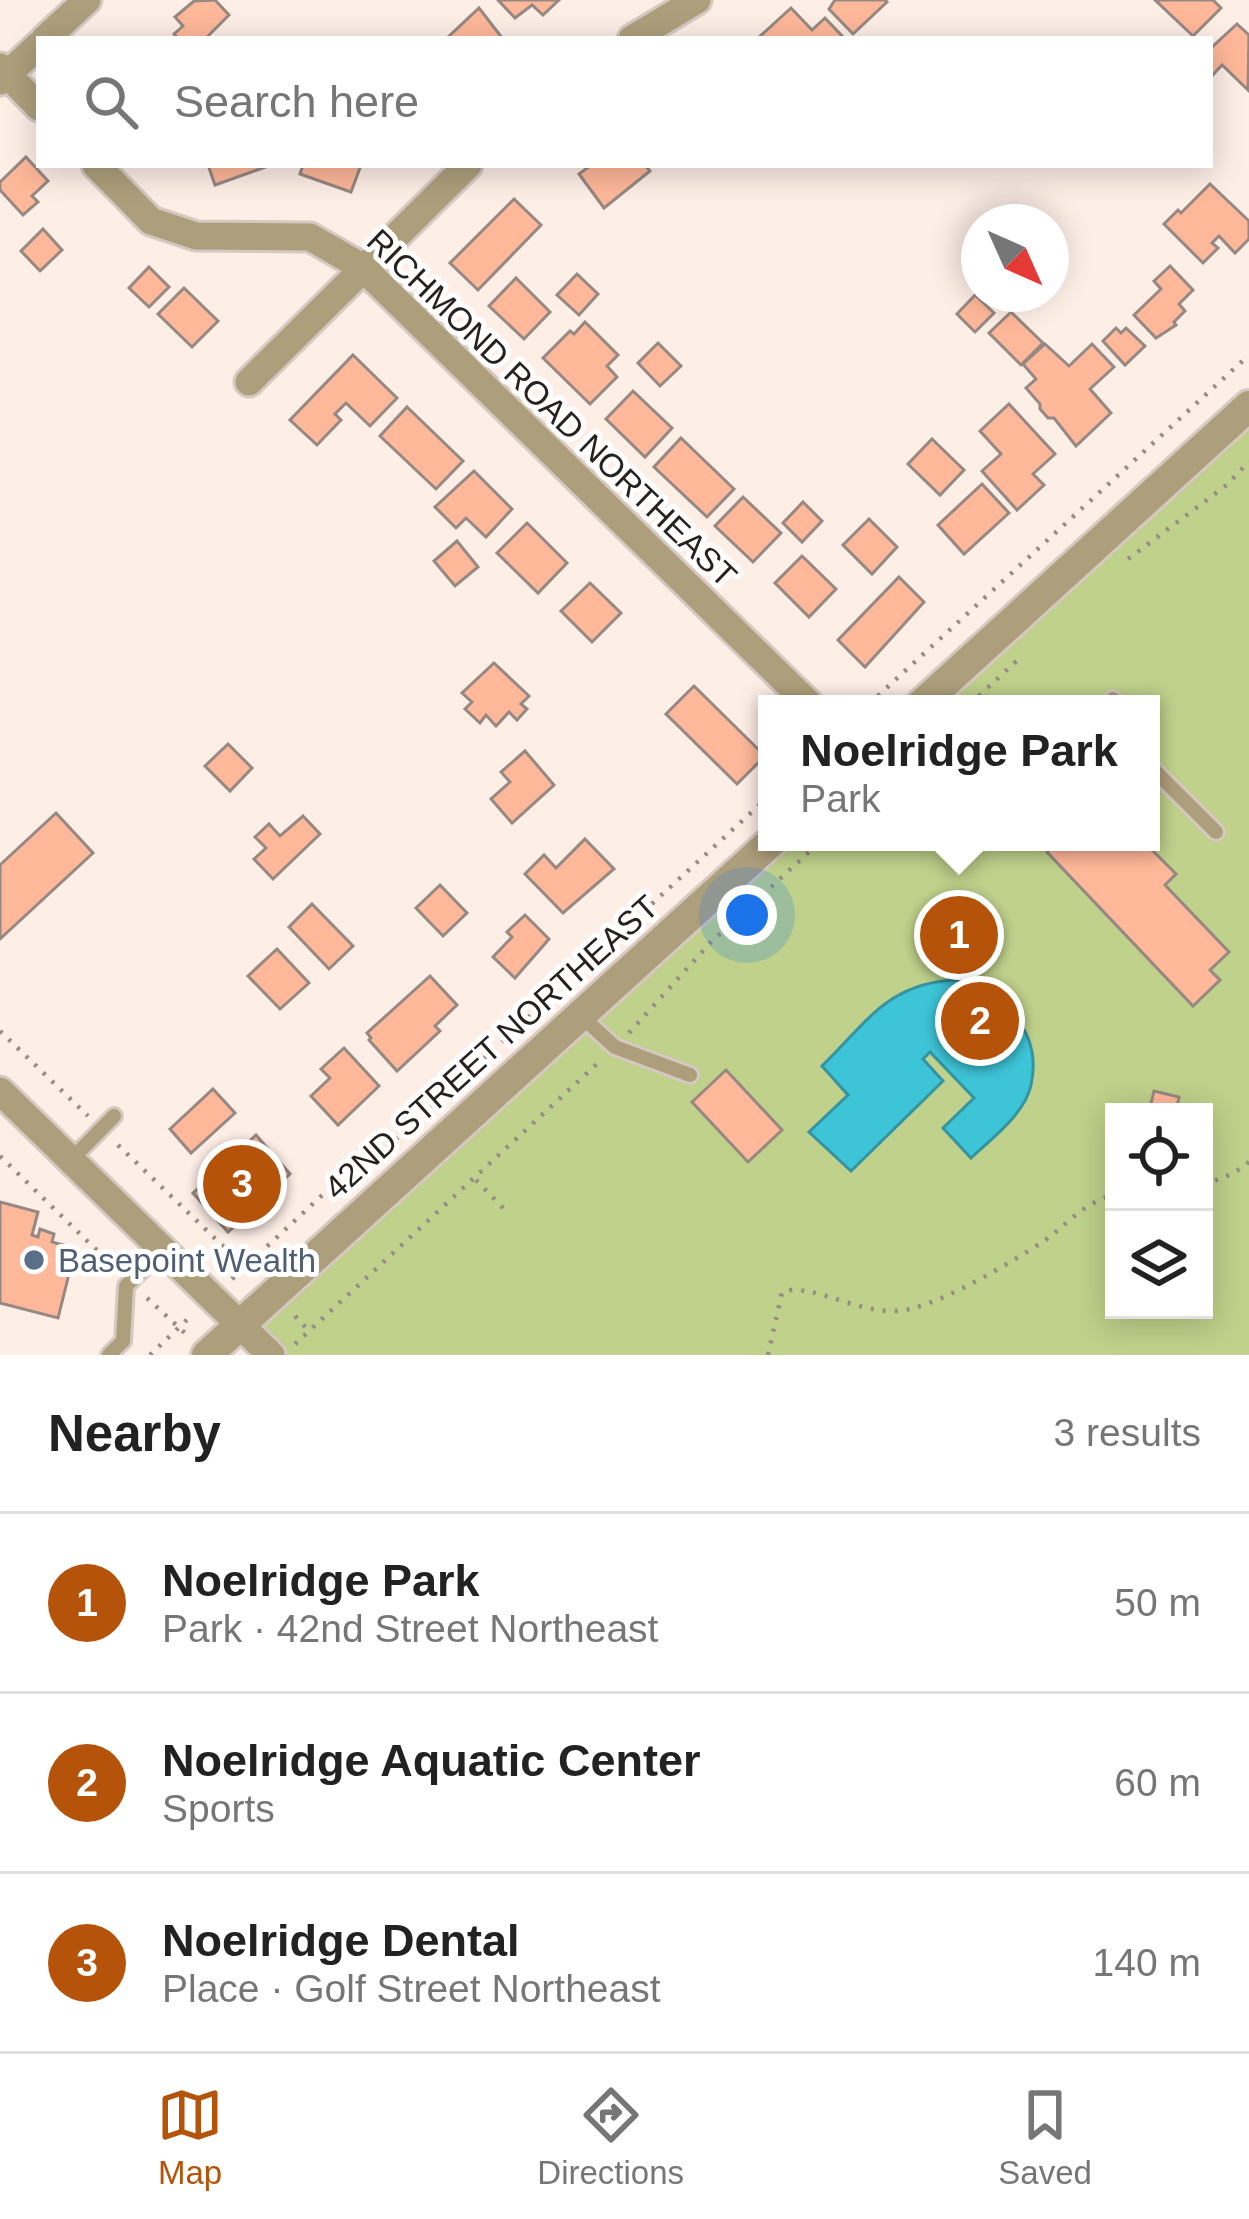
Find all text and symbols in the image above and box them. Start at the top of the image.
search box [36,36,1213,168]
icon: search [78,69,144,135]
text: Search here [174,76,419,127]
north arrow [961,204,1069,312]
street label: RICHMOND ROAD NORTHEAST [360,222,744,594]
popup [758,695,1160,851]
text: Noelridge Park [800,725,1118,776]
text: Park [800,777,880,820]
your location [717,885,777,945]
street label: 42ND STREET NORTHEAST [317,888,665,1206]
pin: 1 [920,890,998,980]
pin: 2 [941,976,1019,1066]
map controls [1105,1103,1213,1319]
button: locate [1105,1103,1213,1211]
pin: 3 [203,1139,281,1229]
button: layers [1105,1211,1213,1319]
place label: Basepoint Wealth [58,1242,316,1279]
marker: Basepoint Wealth [21,1247,47,1273]
text: Nearby [48,1405,221,1462]
text: 3 results [1054,1411,1201,1454]
text: Noelridge Park [162,1555,480,1606]
text: 1 [76,1581,98,1624]
text: 50 m [1114,1581,1201,1624]
text: Park · 42nd Street Northeast [162,1607,658,1650]
text: Noelridge Aquatic Center [162,1735,700,1786]
text: 2 [76,1761,98,1804]
text: 60 m [1114,1761,1201,1804]
text: Sports [162,1787,275,1830]
text: Noelridge Dental [162,1915,520,1966]
text: 3 [76,1941,98,1984]
text: 140 m [1093,1941,1201,1984]
text: Place · Golf Street Northeast [162,1967,661,2010]
tab: Map [157,2082,223,2192]
tab: Directions [537,2082,684,2192]
tab: Saved [998,2082,1092,2192]

